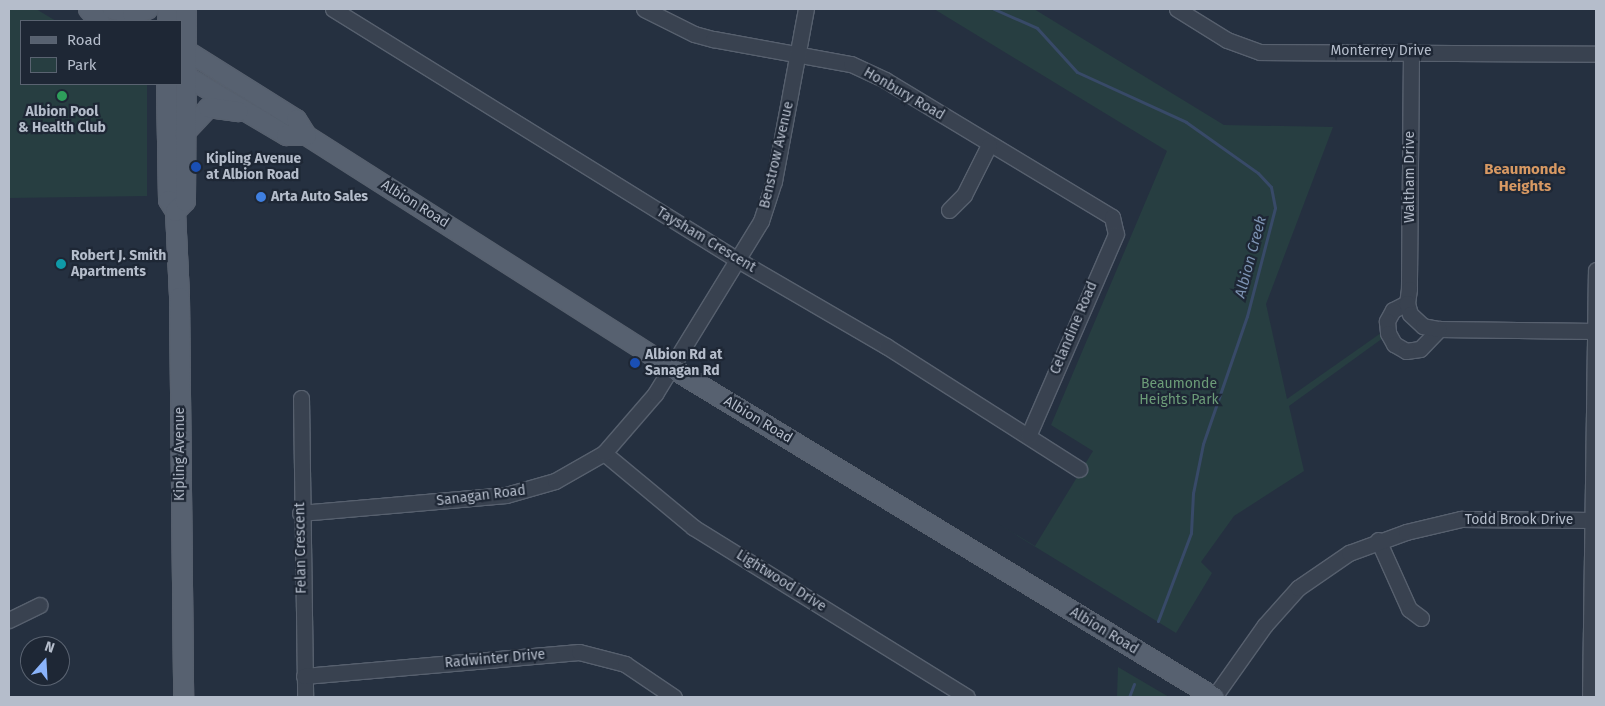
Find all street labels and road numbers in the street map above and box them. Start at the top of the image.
street label: Monterrey Drive [1330,43,1432,59]
street label: Honbury Road [861,64,947,124]
street label: Benstrow Avenue [757,100,797,210]
street label: Waltham Drive [1402,131,1418,223]
street label: Albion Road [378,177,452,231]
street label: Taysham Crescent [653,204,759,276]
street label: Celandine Road [1047,279,1101,377]
street label: Albion Road [721,393,795,447]
street label: Kipling Avenue [172,407,188,501]
street label: Sanagan Road [435,482,527,510]
street label: Felan Crescent [292,502,310,594]
street label: Todd Brook Drive [1465,512,1573,528]
street label: Lightwood Drive [733,547,829,615]
street label: Albion Road [1067,604,1141,658]
street label: Radwinter Drive [444,646,546,672]

